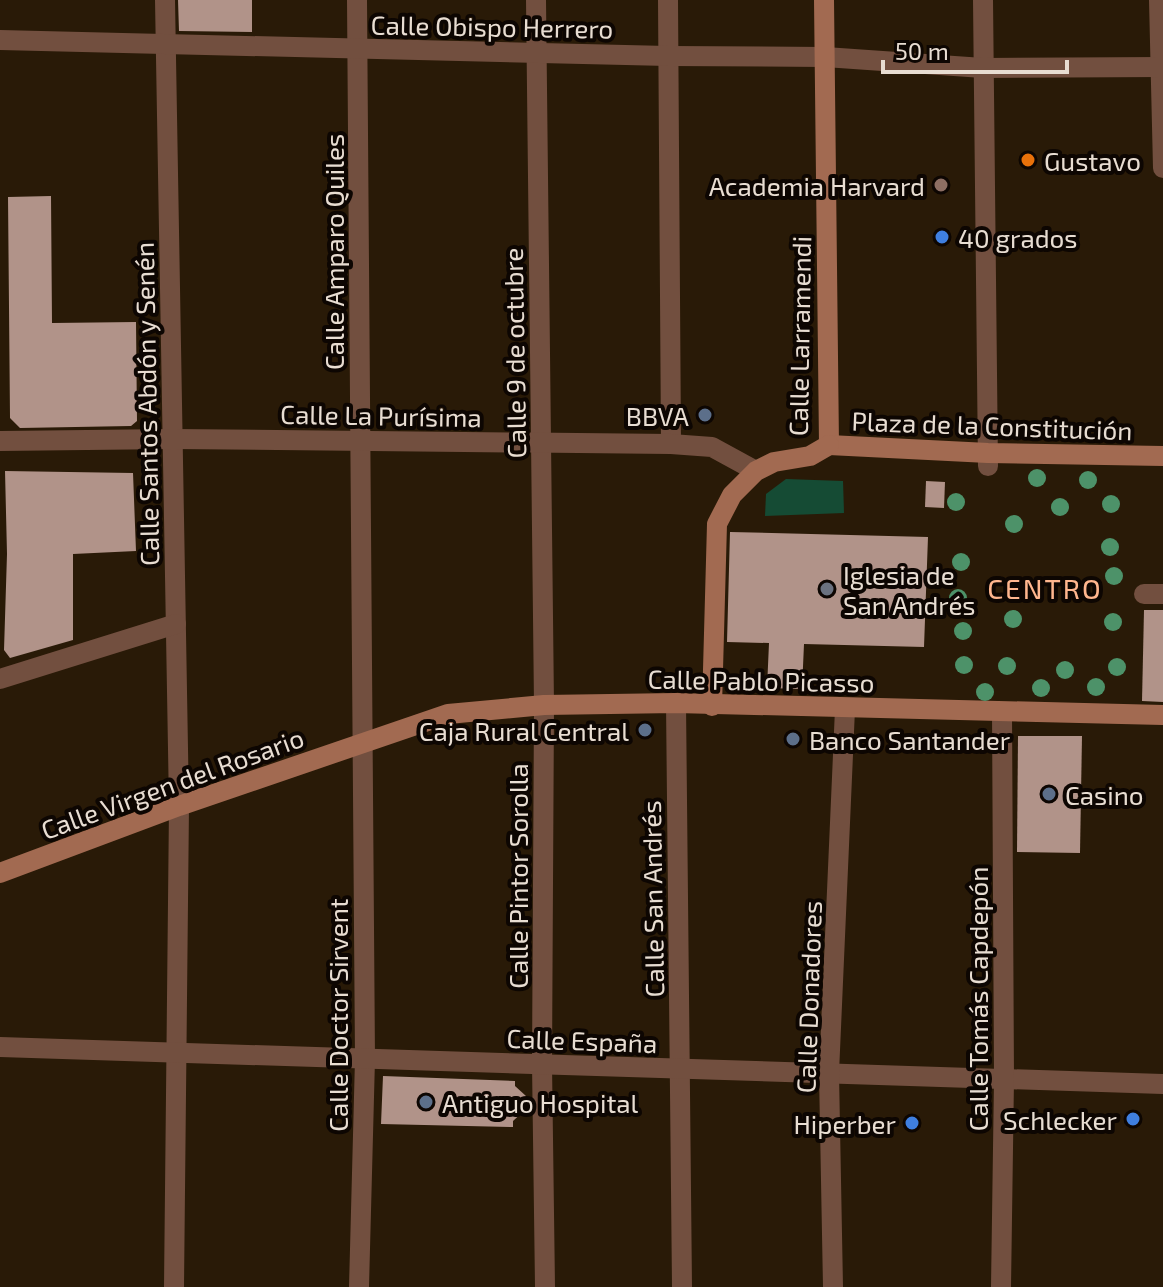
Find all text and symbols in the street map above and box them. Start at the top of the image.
street label: Calle Obispo Herrero [371,8,613,44]
scale bar [883,24,1067,74]
text: 50 m [895,36,949,65]
street label: Calle Amparo Quiles [318,134,349,370]
place label: Gustavo [1044,145,1141,176]
marker: Gustavo [1019,151,1037,169]
place label: Academia Harvard [709,170,925,201]
marker: Academia Harvard [932,176,950,194]
place label: 40 grados [958,222,1078,253]
marker: 40 grados [933,228,951,246]
street label: Calle Larramendi [782,236,816,436]
street label: Calle Santos Abdón y Senén [128,242,164,566]
street label: Calle 9 de octubre [497,247,531,459]
street label: Calle La Purísima [280,398,482,432]
place label: BBVA [626,400,689,431]
street label: Plaza de la Constitución [851,405,1133,445]
marker: BBVA [696,406,714,424]
place label: Iglesia de San Andrés [843,559,976,620]
district label: CENTRO [987,571,1103,605]
marker: Iglesia de San Andrés [818,580,836,598]
street label: Calle Pablo Picasso [647,663,875,697]
place label: Caja Rural Central [419,715,629,746]
street label: Calle Virgen del Rosario [36,721,308,845]
marker: Caja Rural Central [636,721,654,739]
place label: Banco Santander [809,724,1010,755]
marker: Banco Santander [784,730,802,748]
street label: Calle Pintor Sorolla [502,763,533,989]
place label: Casino [1065,779,1144,810]
marker: Casino [1040,785,1058,803]
street label: Calle San Andrés [635,800,669,998]
street label: Calle Tomás Capdepón [962,867,993,1131]
street label: Calle Doctor Sirvent [322,898,353,1132]
street label: Calle Donadores [789,900,827,1094]
street label: Calle España [506,1022,658,1058]
place label: Antiguo Hospital [442,1087,639,1118]
marker: Antiguo Hospital [417,1093,435,1111]
place label: Schlecker [1003,1104,1117,1135]
place label: Hiperber [794,1108,896,1139]
marker: Schlecker [1124,1110,1142,1128]
marker: Hiperber [903,1114,921,1132]

